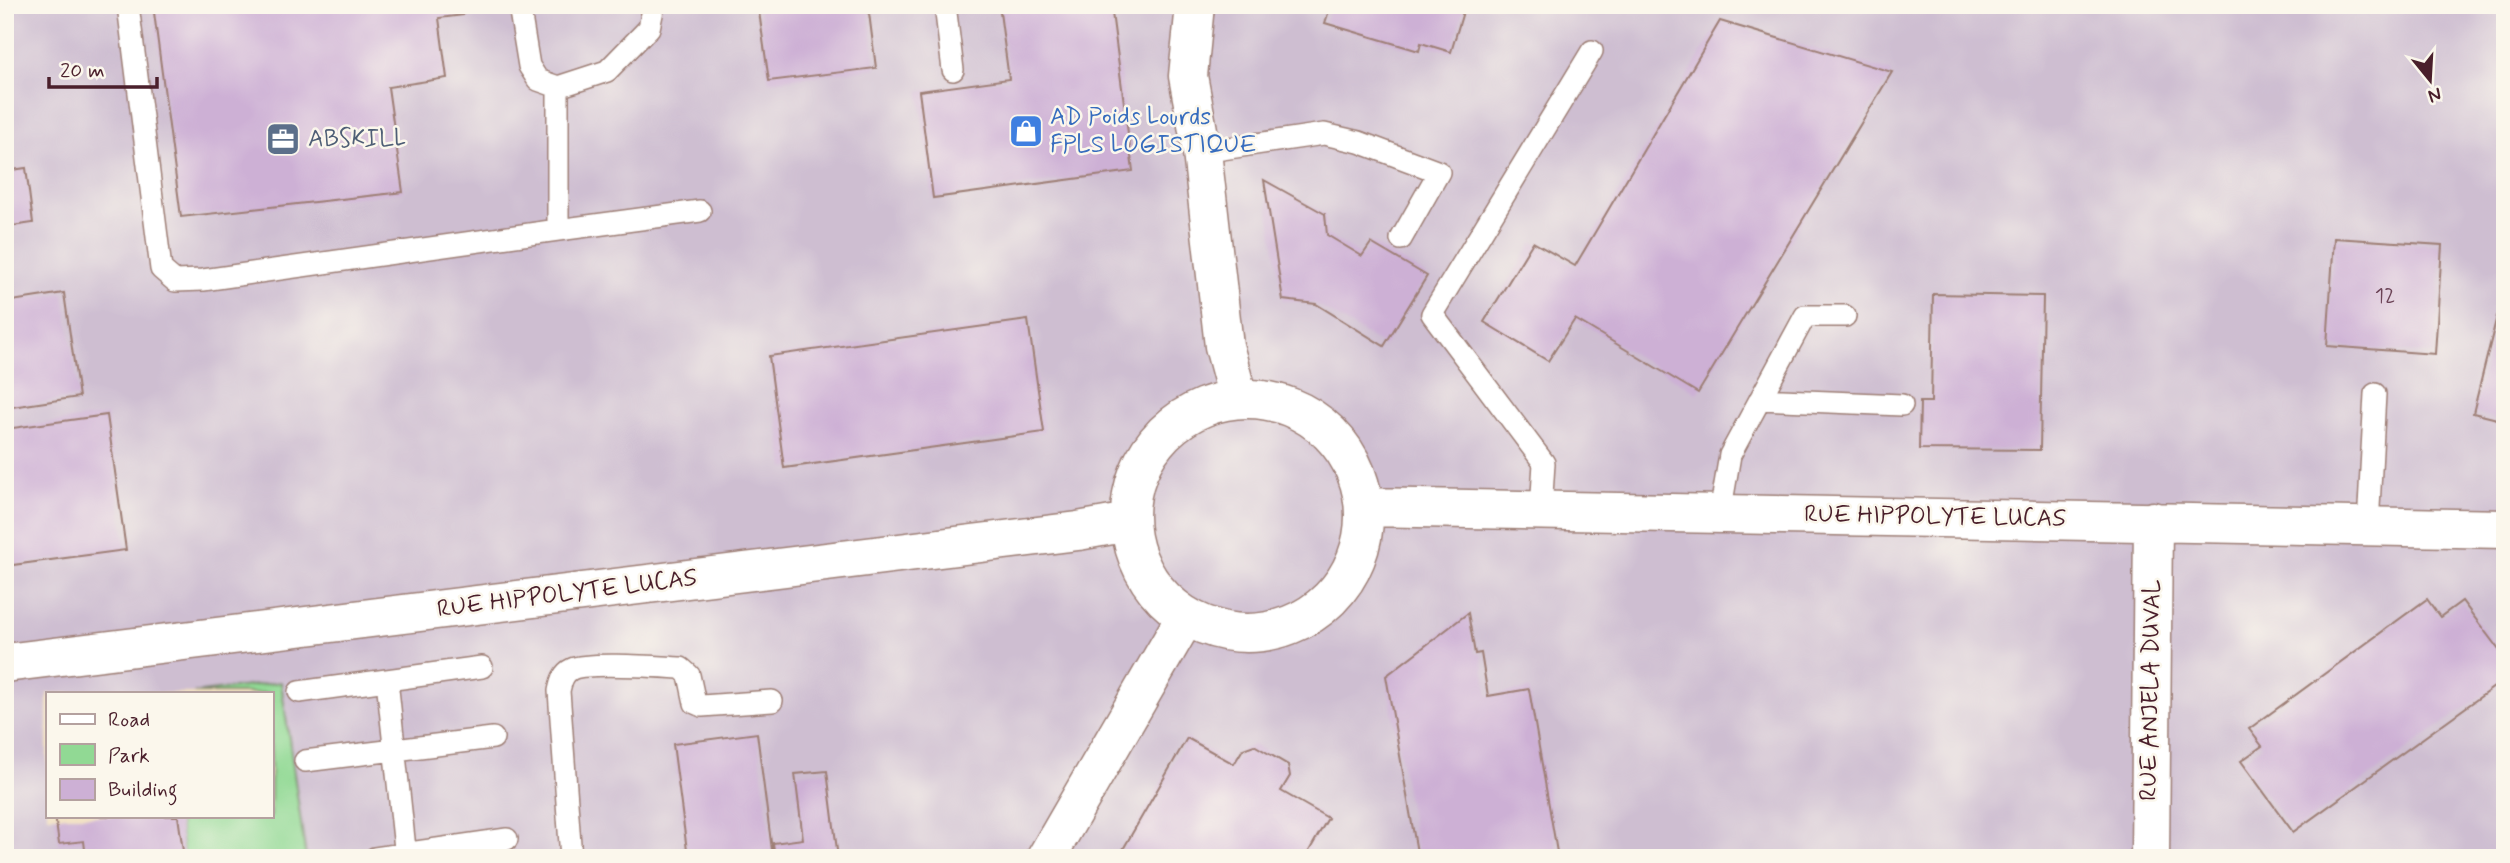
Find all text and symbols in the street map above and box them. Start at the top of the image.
scale bar [49,46,158,90]
north arrow [2394,46,2464,116]
text: 20 m [60,57,105,85]
text: N [2425,81,2445,109]
place label: AD Poids Lourds FPLS LOGISTIQUE [1050,102,1256,161]
shop icon: AD Poids Lourds FPLS LOGISTIQUE [1007,112,1045,150]
office icon: ABSKILL [264,120,302,158]
place label: ABSKILL [308,124,406,155]
house number: 12 [2375,282,2395,310]
street label: RUE HIPPOLYTE LUCAS [1804,499,2066,535]
street label: RUE HIPPOLYTE LUCAS [435,563,699,625]
street label: RUE ANJELA DUVAL [2134,579,2168,801]
legend [46,692,273,818]
text: Road [108,706,150,734]
text: Park [108,742,150,770]
text: Building [108,776,178,806]

